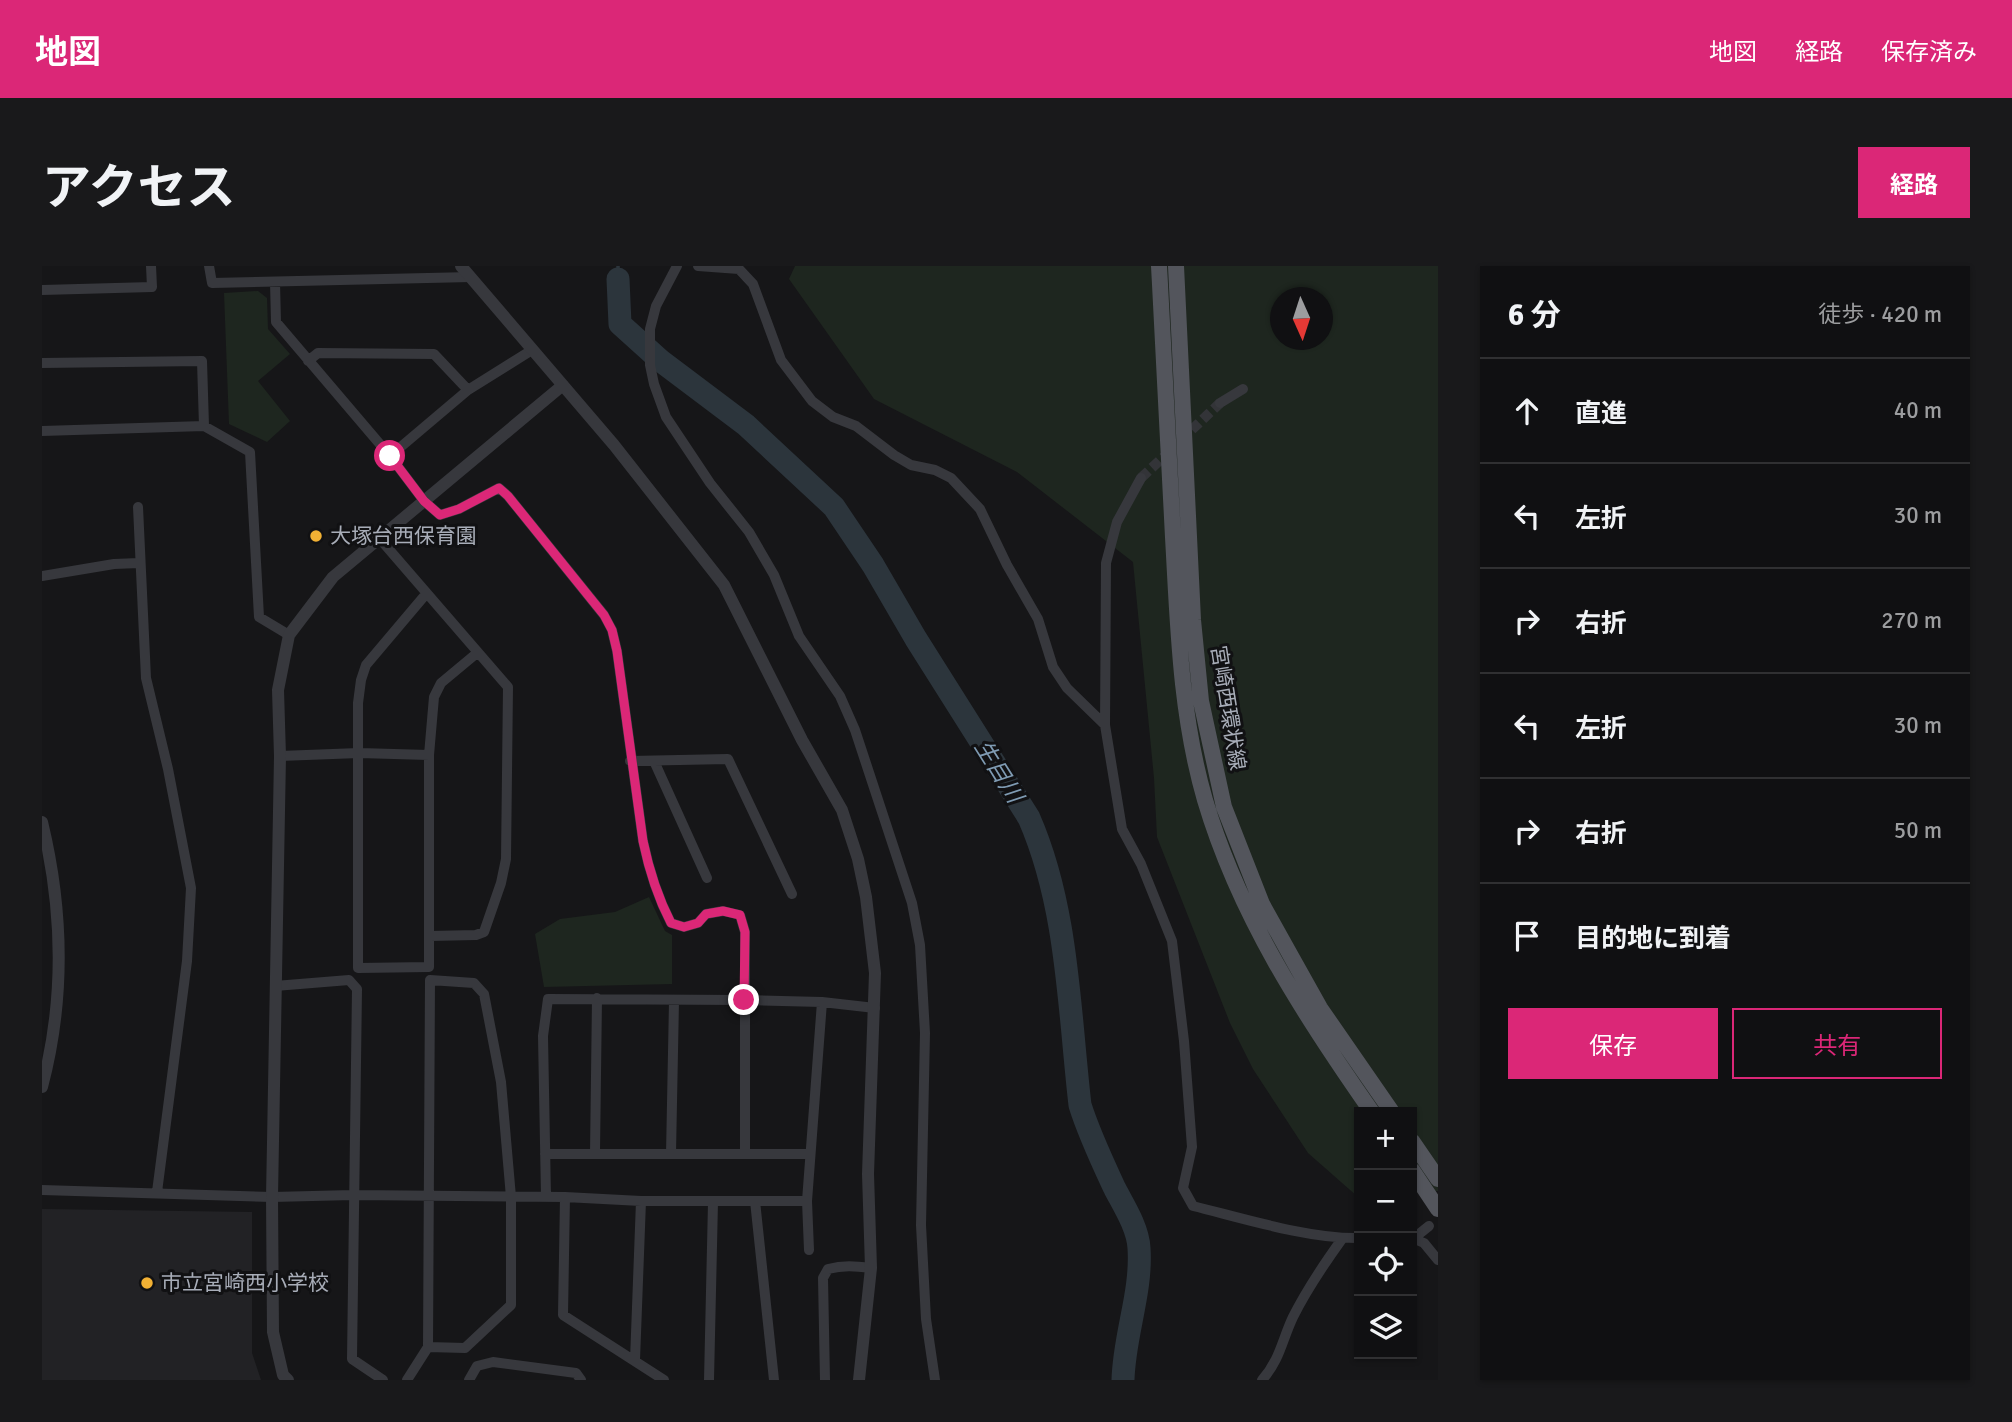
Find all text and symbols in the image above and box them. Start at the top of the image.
text: 地図 [35,32,101,73]
text: 地図 [1709,37,1757,67]
text: 経路 [1795,37,1843,67]
text: 保存済み [1881,37,1977,67]
button: 経路 [1858,147,1970,218]
text: アクセス [42,158,236,218]
north arrow [1270,287,1333,350]
text: 6 分 [1508,297,1561,334]
text: 徒歩 · 420 m [1818,300,1942,329]
icon: ahead [1508,392,1546,430]
text: 40 m [1894,396,1942,425]
text: 直進 [1575,398,1627,430]
route start [374,440,405,471]
icon: left [1508,497,1546,535]
text: 30 m [1894,501,1942,530]
text: 左折 [1575,503,1627,535]
place label: 大塚台西保育園 [330,523,477,549]
marker: 大塚台西保育園 [308,528,324,544]
icon: right [1508,602,1546,640]
text: 270 m [1881,606,1942,635]
text: 右折 [1575,608,1627,640]
street label: 宮崎西環状線 [1205,644,1251,772]
icon: left [1508,707,1546,745]
text: 30 m [1894,711,1942,740]
text: 左折 [1575,713,1627,745]
water label: 生目川 [968,734,1031,811]
icon: right [1508,812,1546,850]
text: 50 m [1894,816,1942,845]
text: 右折 [1575,818,1627,850]
icon: arrive [1508,917,1546,955]
text: 目的地に到着 [1575,923,1731,955]
route end [728,984,759,1015]
button: 保存 [1508,1008,1718,1079]
button: 共有 [1732,1008,1942,1079]
map controls [1354,1107,1417,1359]
button: + [1354,1107,1417,1170]
button: − [1354,1170,1417,1233]
button: locate [1354,1233,1417,1296]
place label: 市立宮崎西小学校 [161,1270,329,1296]
marker: 市立宮崎西小学校 [139,1275,155,1291]
button: layers [1354,1296,1417,1359]

